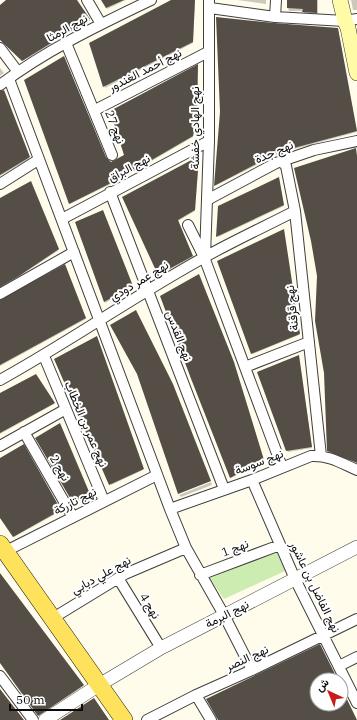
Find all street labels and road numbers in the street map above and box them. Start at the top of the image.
street label: نهج الرمثا [44,10,91,47]
street label: نهج أحمد الغندور [105,45,185,97]
street label: نهج الهادي خفشة [187,86,205,170]
street label: نهج 27 [100,108,129,146]
street label: نهج جدة [252,137,296,168]
street label: نهج البراق [105,150,153,187]
street label: نهج عمر دودي [106,257,173,307]
street label: نهج قرقنة [282,284,303,331]
street label: نهج القدس [161,308,196,364]
street label: نهج عمر بن الخطاب [60,378,111,470]
street label: نهج سوسة [232,445,286,480]
street label: نهج 2 [45,452,74,484]
street label: نهج تازركة [51,483,100,519]
street label: نهج 1 [219,536,251,561]
street label: نهج الفاضل بن عاشور [285,538,344,636]
street label: نهج علي دبابي [68,552,135,600]
street label: نهج 4 [135,590,164,622]
street label: نهج البرمة [202,596,252,633]
street label: نهج النصر [222,641,272,676]

